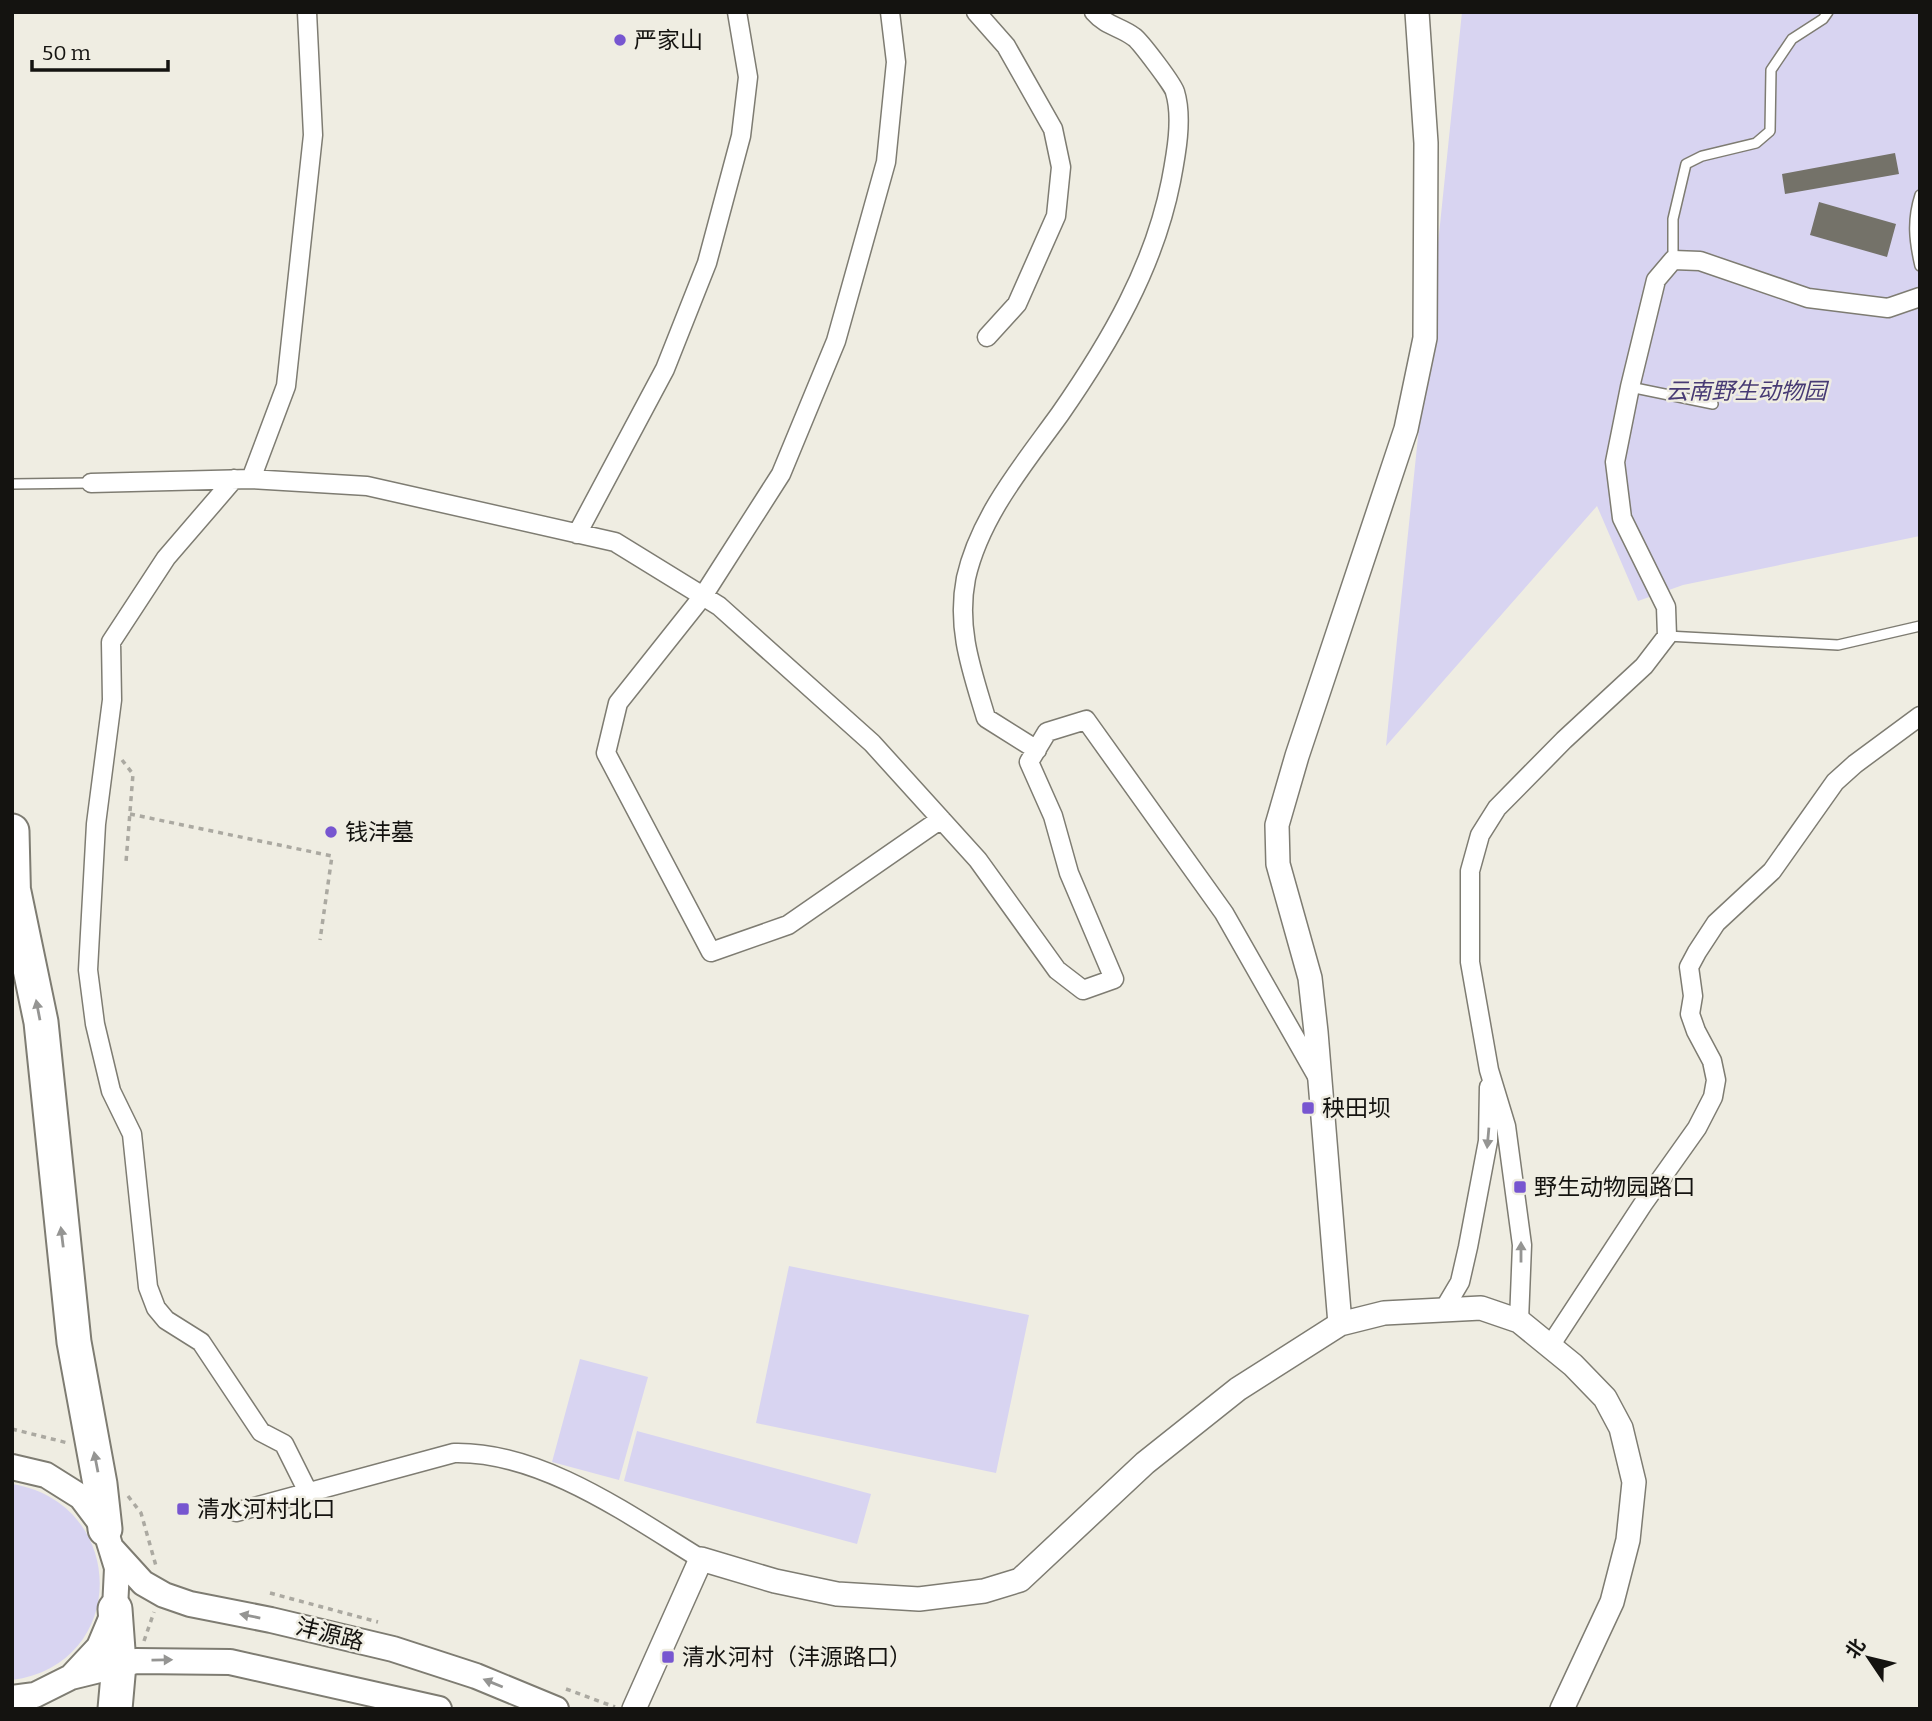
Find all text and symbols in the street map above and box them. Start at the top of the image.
place label: 严家山 [634,26,703,54]
scale bar [32,28,168,72]
marker: 严家山 [612,32,628,48]
text: 50 m [42,40,91,66]
park label: 云南野生动物园 [1666,377,1830,405]
place label: 钱沣墓 [345,818,414,846]
marker: 钱沣墓 [323,824,339,840]
one-way arrow [33,999,44,1021]
place label: 秧田坝 [1322,1094,1391,1122]
marker: 秧田坝 [1300,1100,1316,1116]
one-way arrow [1482,1127,1493,1149]
place label: 野生动物园路口 [1534,1173,1695,1201]
marker: 野生动物园路口 [1512,1179,1528,1195]
one-way arrow [56,1226,67,1248]
one-way arrow [1515,1241,1527,1263]
one-way arrow [90,1451,101,1473]
place label: 清水河村北口 [197,1495,335,1523]
marker: 清水河村北口 [175,1501,191,1517]
one-way arrow [239,1610,261,1621]
street label: 沣源路 [293,1612,367,1656]
north arrow [1834,1623,1904,1693]
text: 北 [1841,1634,1870,1663]
place label: 清水河村（沣源路口） [682,1643,912,1671]
marker: 清水河村（沣源路口） [660,1649,676,1665]
one-way arrow [151,1655,173,1666]
one-way arrow [482,1678,503,1689]

